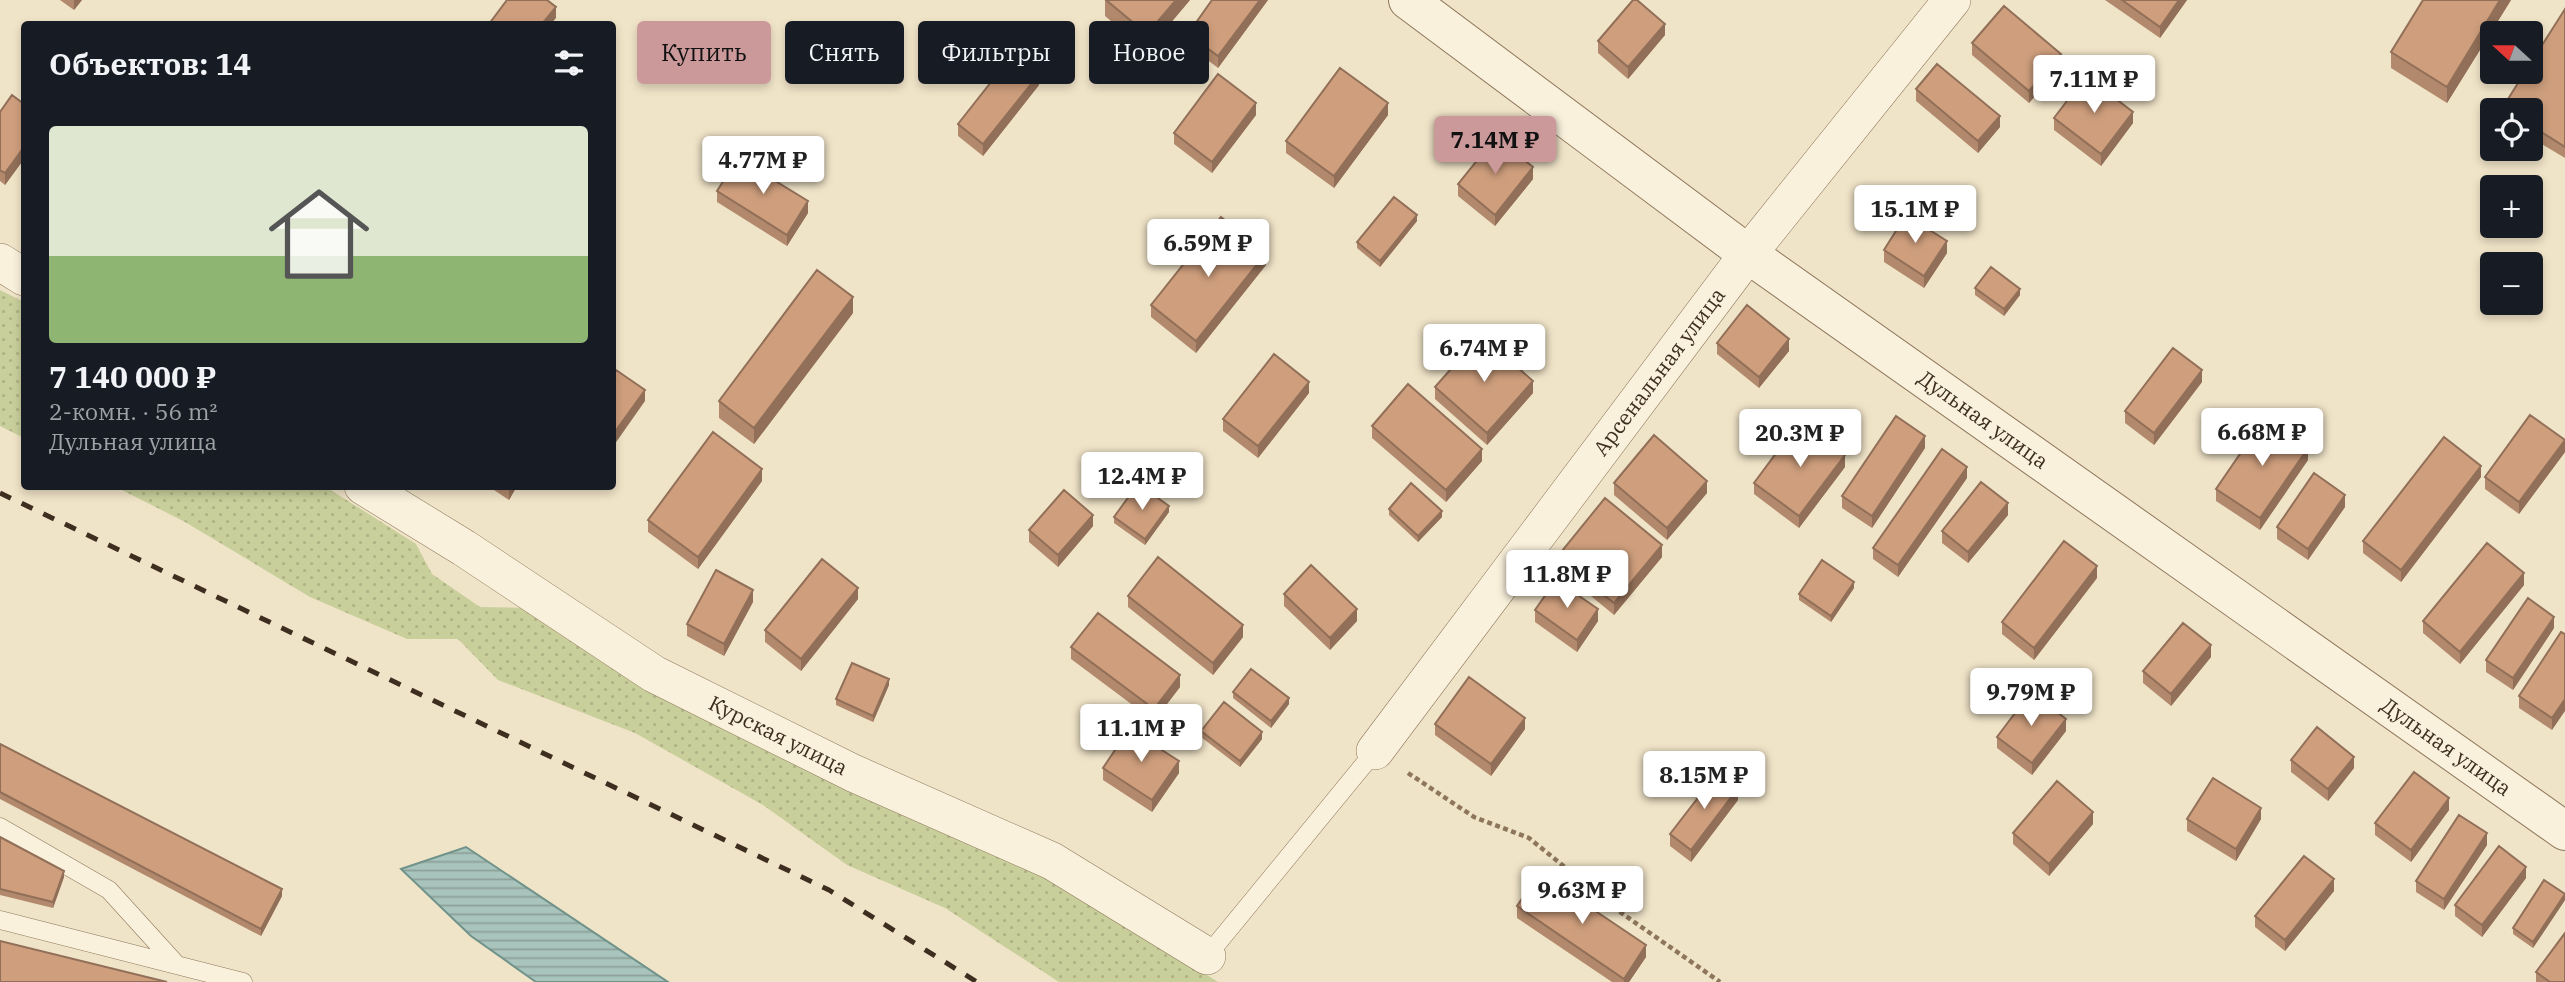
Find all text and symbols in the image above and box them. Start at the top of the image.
chip: Купить [637,21,771,84]
chip: Снять [785,21,904,84]
chip: Фильтры [918,21,1075,84]
chip: Новое [1089,21,1209,84]
north arrow [2480,21,2543,84]
map controls [2480,21,2543,315]
text: Объектов: 14 [49,44,251,83]
icon: filters [550,44,588,82]
pin: 7.11M ₽ [2029,55,2159,115]
text: 7.11M ₽ [2049,63,2139,93]
button: locate [2480,98,2543,161]
pin: 7.14M ₽ [1430,116,1560,176]
text: 7.14M ₽ [1450,124,1540,154]
pin: 4.77M ₽ [698,136,828,196]
text: 4.77M ₽ [718,144,808,174]
icon: home [256,171,382,297]
button: + [2480,175,2543,238]
pin: 15.1M ₽ [1850,186,1980,245]
text: 15.1M ₽ [1870,193,1960,223]
pin: 6.59M ₽ [1143,219,1273,279]
text: 6.59M ₽ [1163,227,1253,257]
button: − [2480,252,2543,315]
street label: Арсенальная улица [1586,282,1731,461]
pin: 6.74M ₽ [1419,324,1549,384]
text: 6.74M ₽ [1439,332,1529,362]
text: 7 140 000 ₽ [49,357,216,396]
street label: Дульная улица [1913,363,2054,475]
text: 2-комн. · 56 m² [49,396,218,426]
pin: 6.68M ₽ [2197,408,2327,468]
pin: 20.3M ₽ [1735,410,1865,469]
text: 6.68M ₽ [2217,416,2307,446]
text: 20.3M ₽ [1755,417,1845,447]
text: Дульная улица [49,426,217,456]
pin: 12.4M ₽ [1077,452,1207,512]
text: 12.4M ₽ [1097,460,1187,490]
pin: 11.8M ₽ [1502,550,1632,610]
text: 11.8M ₽ [1522,558,1612,588]
pin: 9.79M ₽ [1966,668,2096,728]
text: 9.79M ₽ [1986,676,2076,706]
street label: Курская улица [704,688,853,781]
street label: Дульная улица [2376,690,2517,802]
pin: 11.1M ₽ [1076,704,1206,764]
text: 11.1M ₽ [1096,712,1186,742]
pin: 8.15M ₽ [1639,752,1769,811]
text: 8.15M ₽ [1659,759,1749,789]
pin: 9.63M ₽ [1517,866,1647,926]
text: 9.63M ₽ [1537,874,1627,904]

